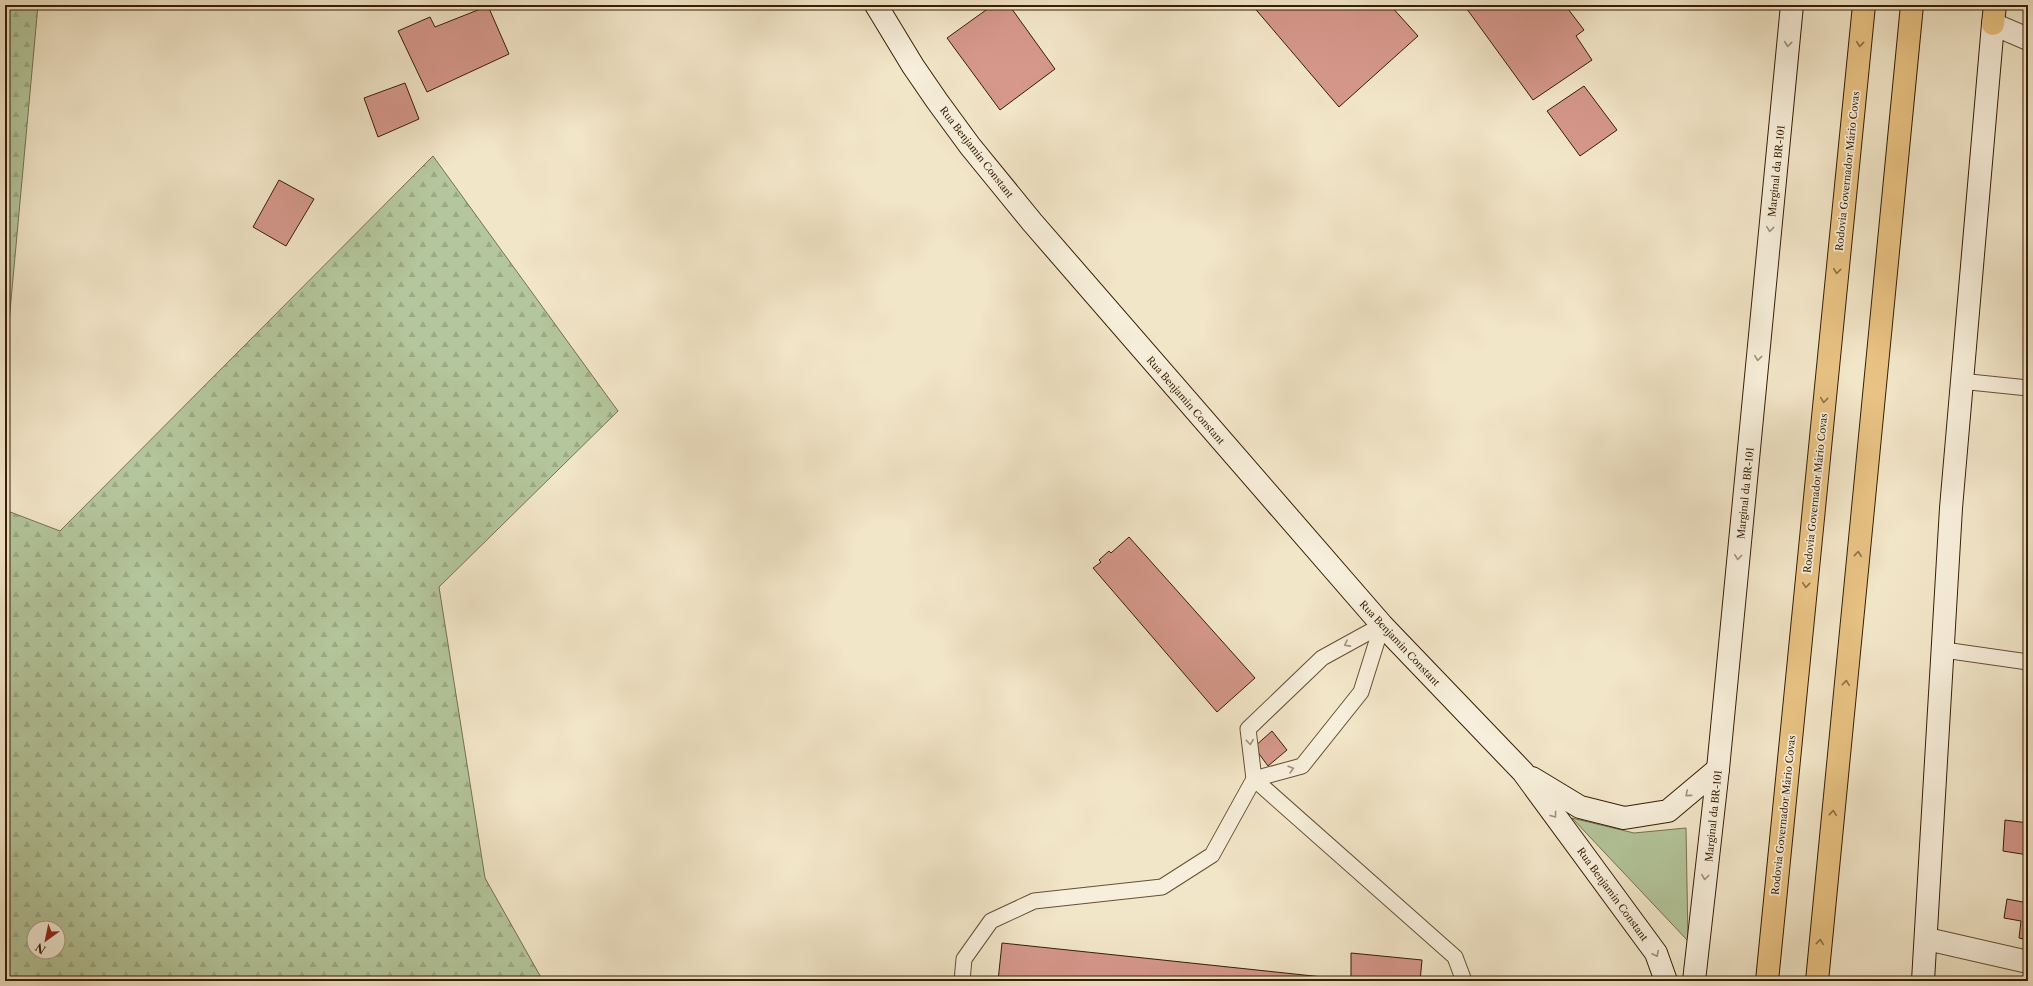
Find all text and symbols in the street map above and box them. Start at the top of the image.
one-way arrow [1784,41,1793,47]
one-way arrow [1855,41,1864,47]
street label: Rodovia Governador Mário Covas [1833,91,1862,252]
street label: Rua Benjamin Constant [937,104,1017,201]
street label: Marginal da BR-101 [1765,124,1788,218]
one-way arrow [1766,226,1775,232]
one-way arrow [1833,268,1842,274]
street label: Rua Benjamin Constant [1144,354,1228,447]
one-way arrow [1753,355,1762,361]
one-way arrow [1820,397,1829,403]
street label: Rodovia Governador Mário Covas [1801,413,1830,574]
street label: Marginal da BR-101 [1734,446,1757,540]
one-way arrow [1854,551,1863,557]
one-way arrow [1734,554,1743,560]
one-way arrow [1802,582,1811,588]
street label: Rua Benjamin Constant [1357,598,1443,689]
one-way arrow [1344,639,1352,647]
one-way arrow [1841,680,1850,686]
street label: Rodovia Governador Mário Covas [1769,735,1798,896]
one-way arrow [1245,739,1254,745]
one-way arrow [1287,765,1294,774]
street label: Marginal da BR-101 [1702,769,1725,863]
one-way arrow [1685,790,1693,797]
one-way arrow [1550,810,1557,817]
one-way arrow [1828,810,1837,816]
street label: Rua Benjamin Constant [1574,845,1651,944]
one-way arrow [1701,874,1710,881]
north arrow [26,920,66,960]
one-way arrow [1816,939,1825,945]
text: N [32,940,48,957]
one-way arrow [1651,949,1658,957]

